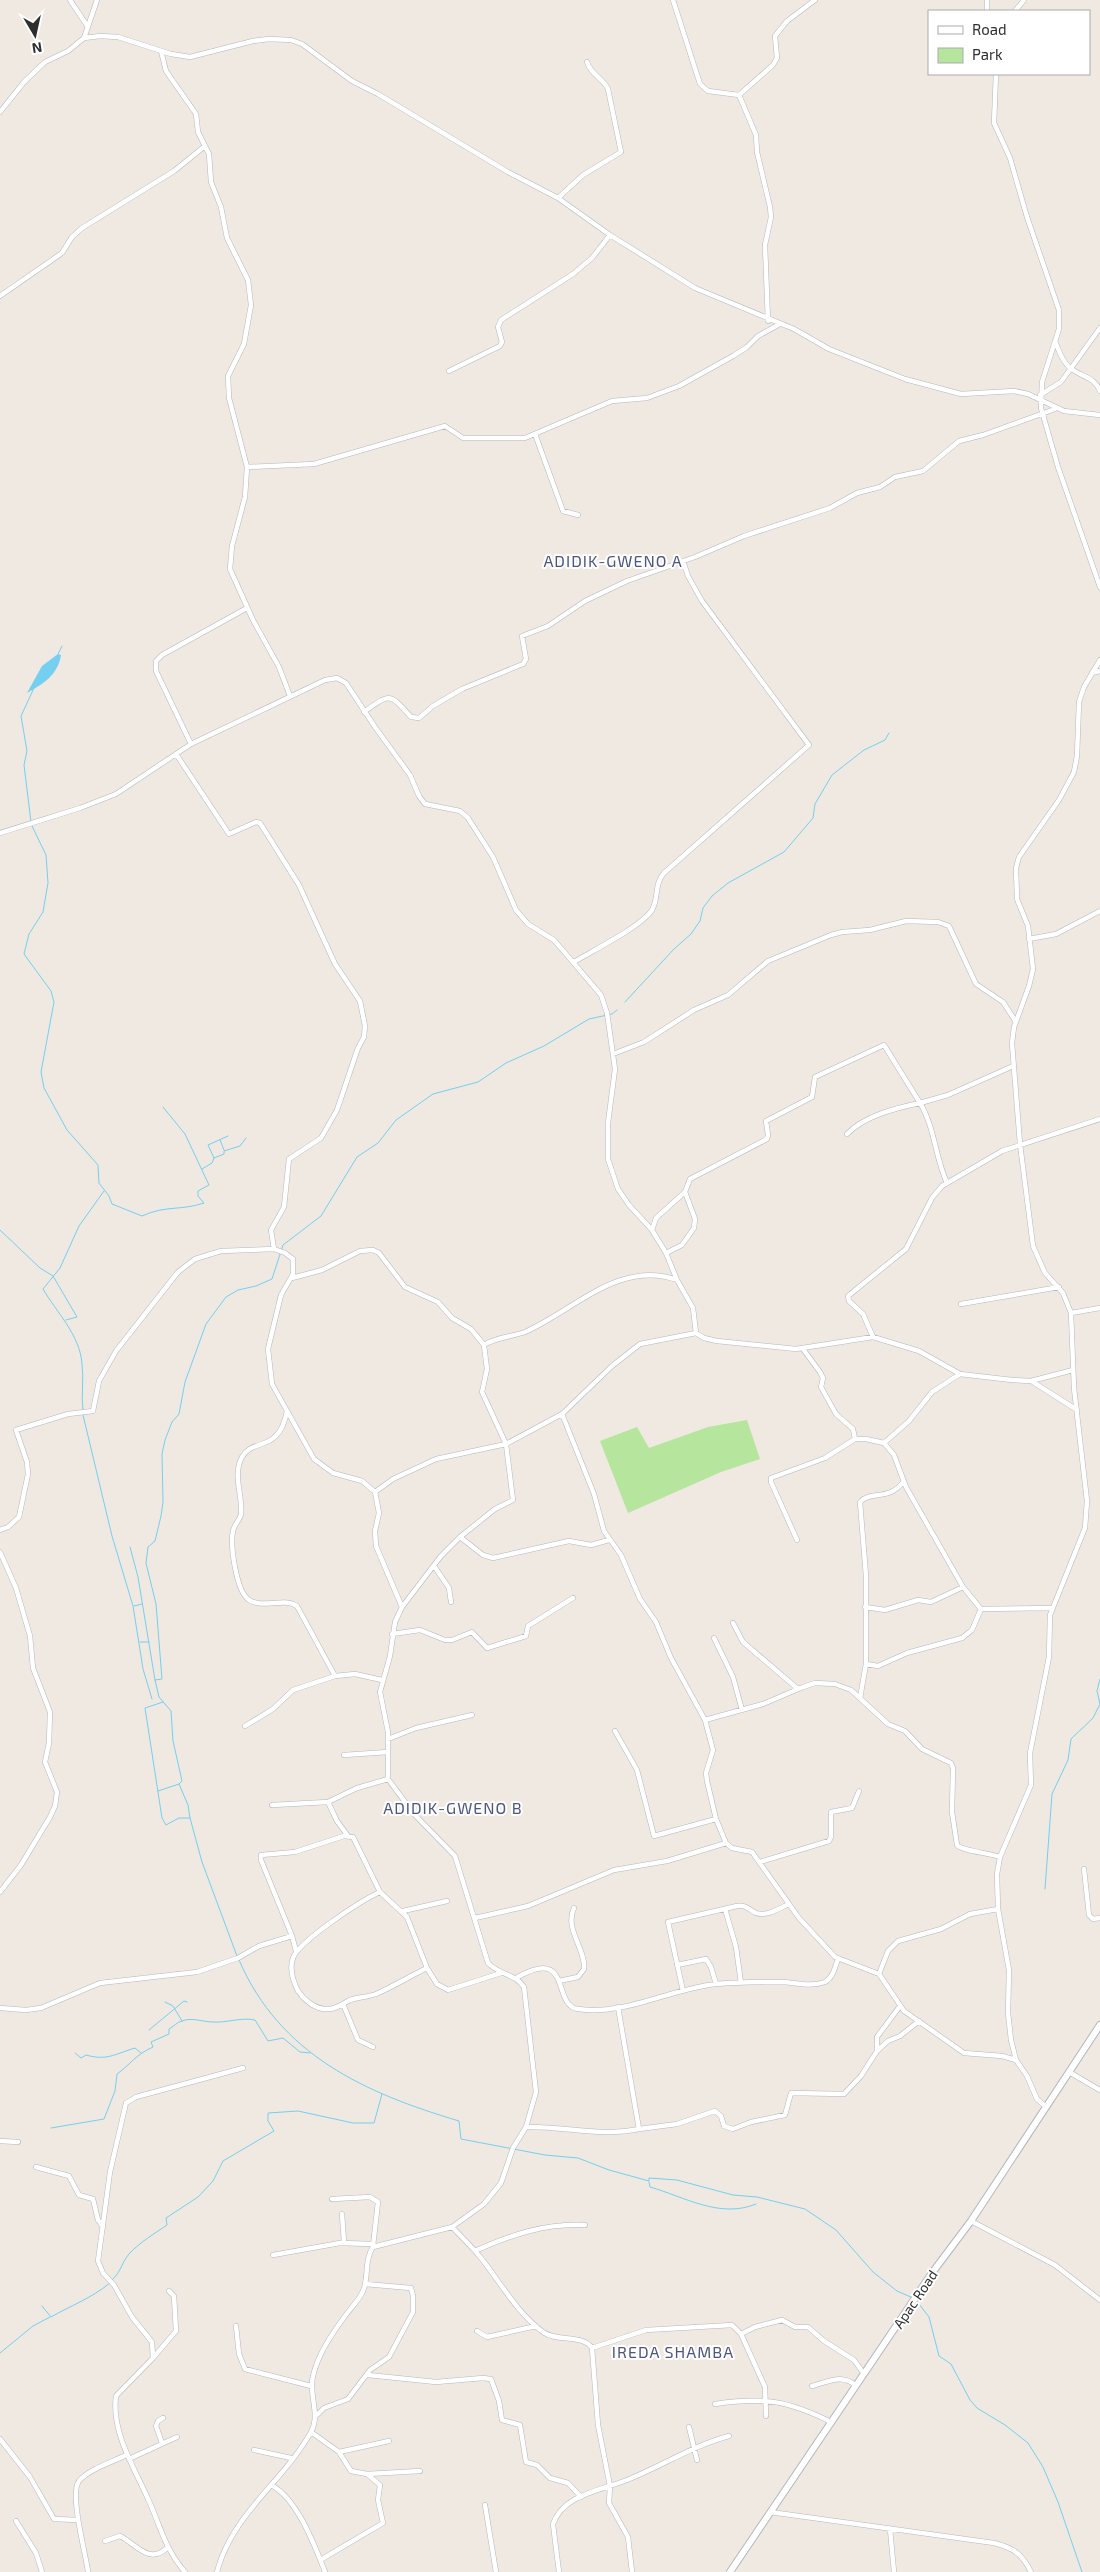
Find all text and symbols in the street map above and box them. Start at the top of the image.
north arrow [10,10,60,60]
legend [928,10,1090,75]
text: Road [972,20,1007,38]
text: N [31,39,43,58]
text: Park [972,45,1003,63]
district label: ADIDIK-GWENO A [543,551,683,570]
district label: ADIDIK-GWENO B [383,1798,523,1817]
street label: Apac Road [889,2267,941,2331]
district label: IREDA SHAMBA [612,2342,734,2361]

